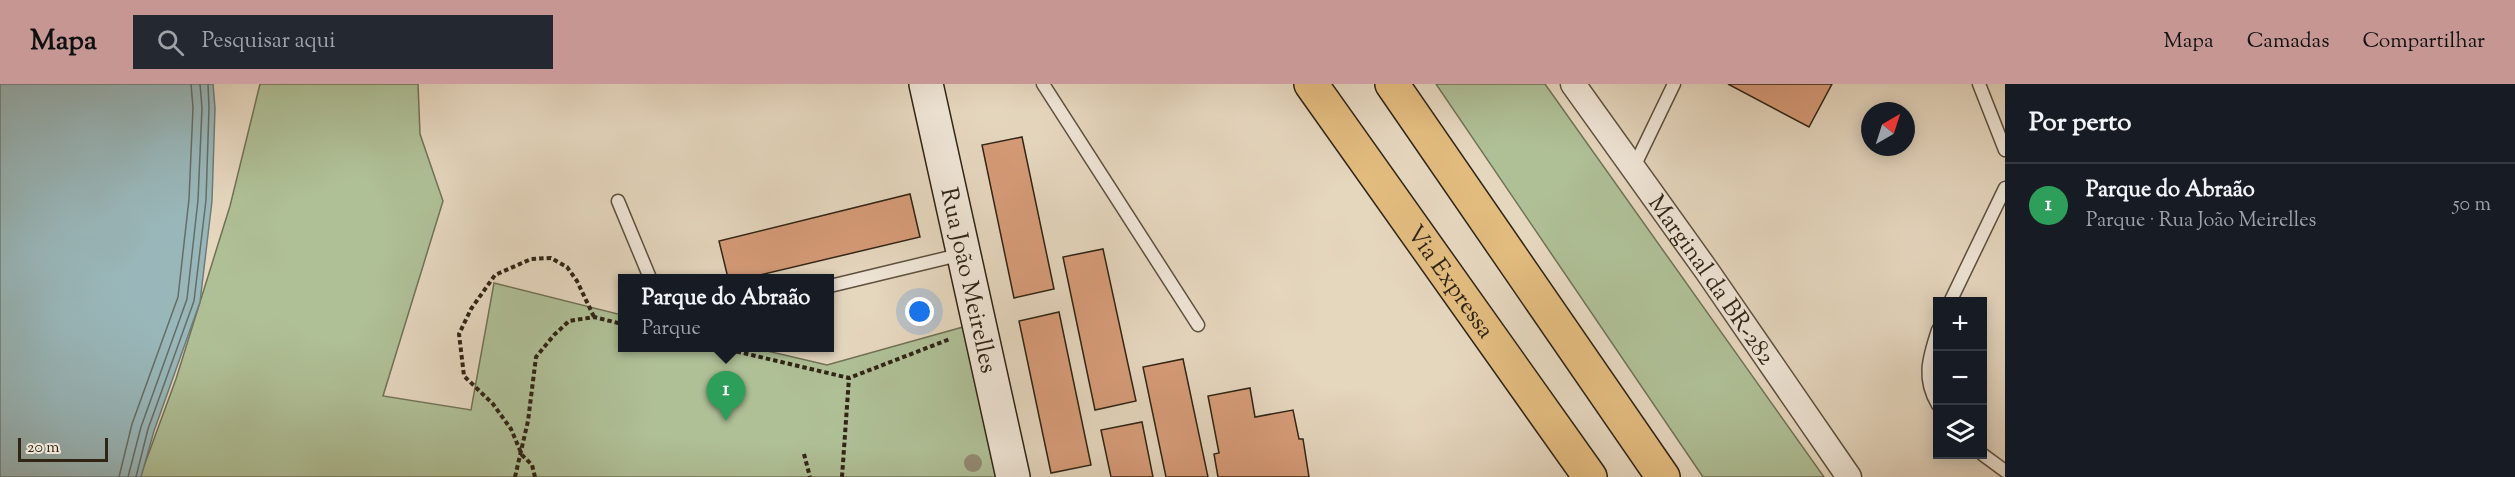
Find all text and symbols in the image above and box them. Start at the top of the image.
search box [133,15,553,69]
text: Mapa [30,22,97,62]
icon: search [154,26,187,59]
text: Pesquisar aqui [202,26,335,58]
text: Mapa [2164,27,2214,57]
text: Camadas [2247,27,2330,57]
text: Compartilhar [2363,27,2485,57]
north arrow [1861,102,1915,156]
text: Por perto [2029,105,2131,142]
text: Parque do Abraão [2086,175,2255,207]
street label: Rua João Meirelles [930,185,1005,377]
street label: Marginal da BR-282 [1639,189,1782,373]
text: 1 [2045,191,2052,220]
text: 50 m [2453,191,2491,220]
text: Parque · Rua João Meirelles [2086,207,2316,236]
street label: Via Expressa [1397,219,1501,346]
popup [618,274,834,352]
text: Parque do Abraão [642,283,810,315]
your location [905,297,934,326]
map controls [1933,297,1987,459]
button: + [1933,297,1987,351]
text: Parque [642,315,701,344]
button: − [1933,351,1987,405]
pin: 1 [706,372,746,421]
button: layers [1933,405,1987,459]
scale bar [18,435,108,462]
text: 20 m [27,437,60,460]

